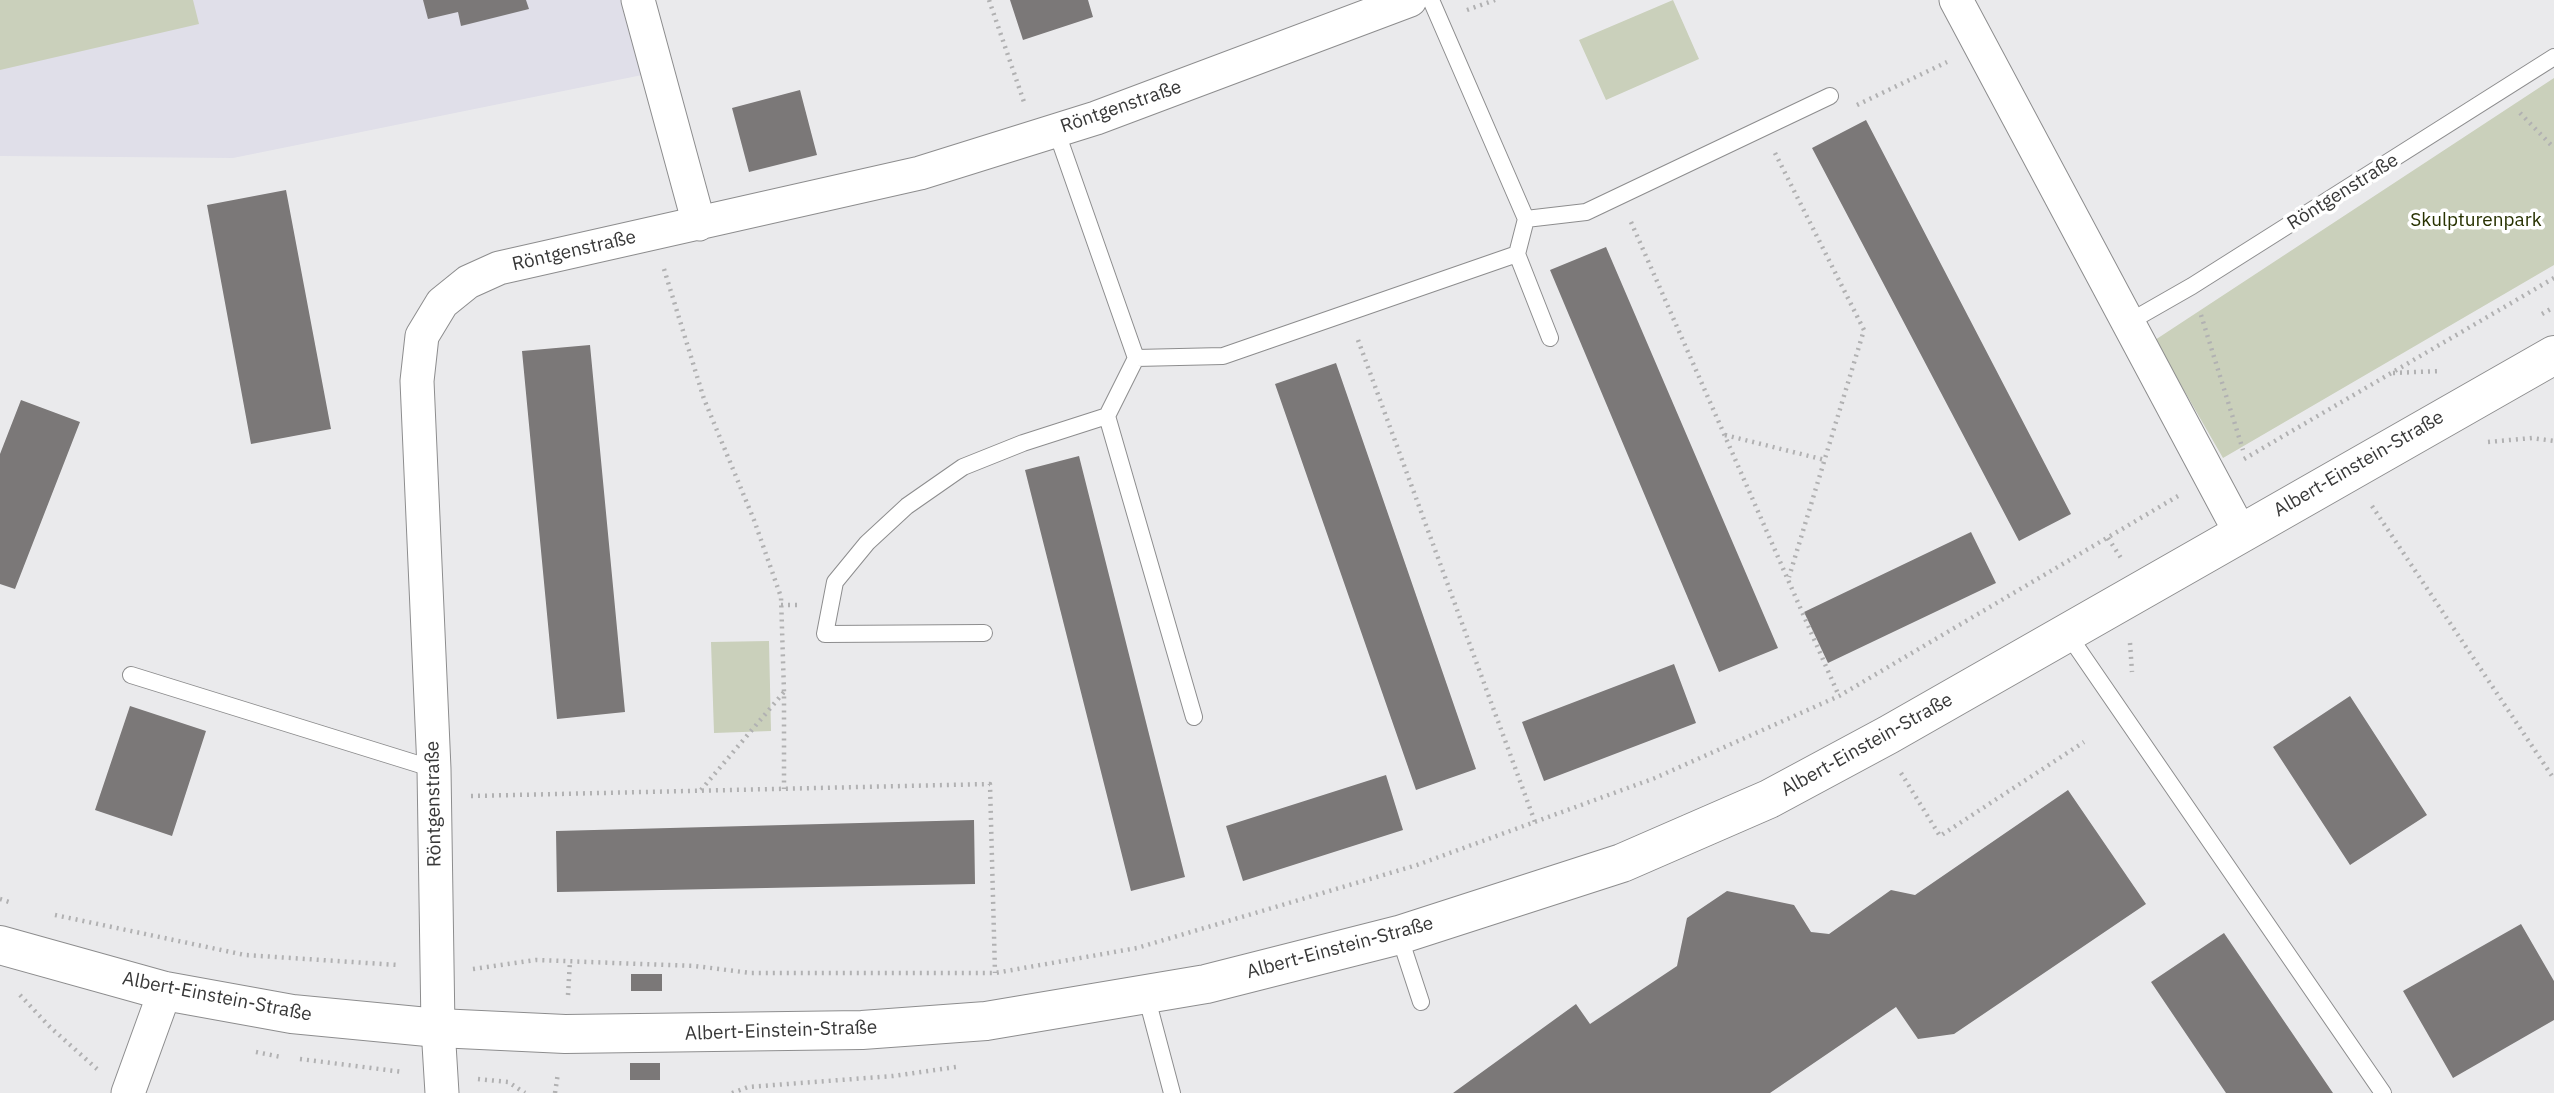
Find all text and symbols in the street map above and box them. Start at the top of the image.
street label: Röntgenstraße [1058,76,1184,138]
street label: Röntgenstraße [2283,149,2403,235]
park label: Skulpturenpark [2410,210,2542,232]
street label: Röntgenstraße [510,226,638,276]
street label: Albert-Einstein-Straße [2270,406,2448,522]
street label: Albert-Einstein-Straße [1777,688,1957,802]
street label: Röntgenstraße [421,741,447,867]
street label: Albert-Einstein-Straße [1244,912,1436,984]
street label: Albert-Einstein-Straße [120,967,314,1027]
street label: Albert-Einstein-Straße [684,1016,878,1046]

